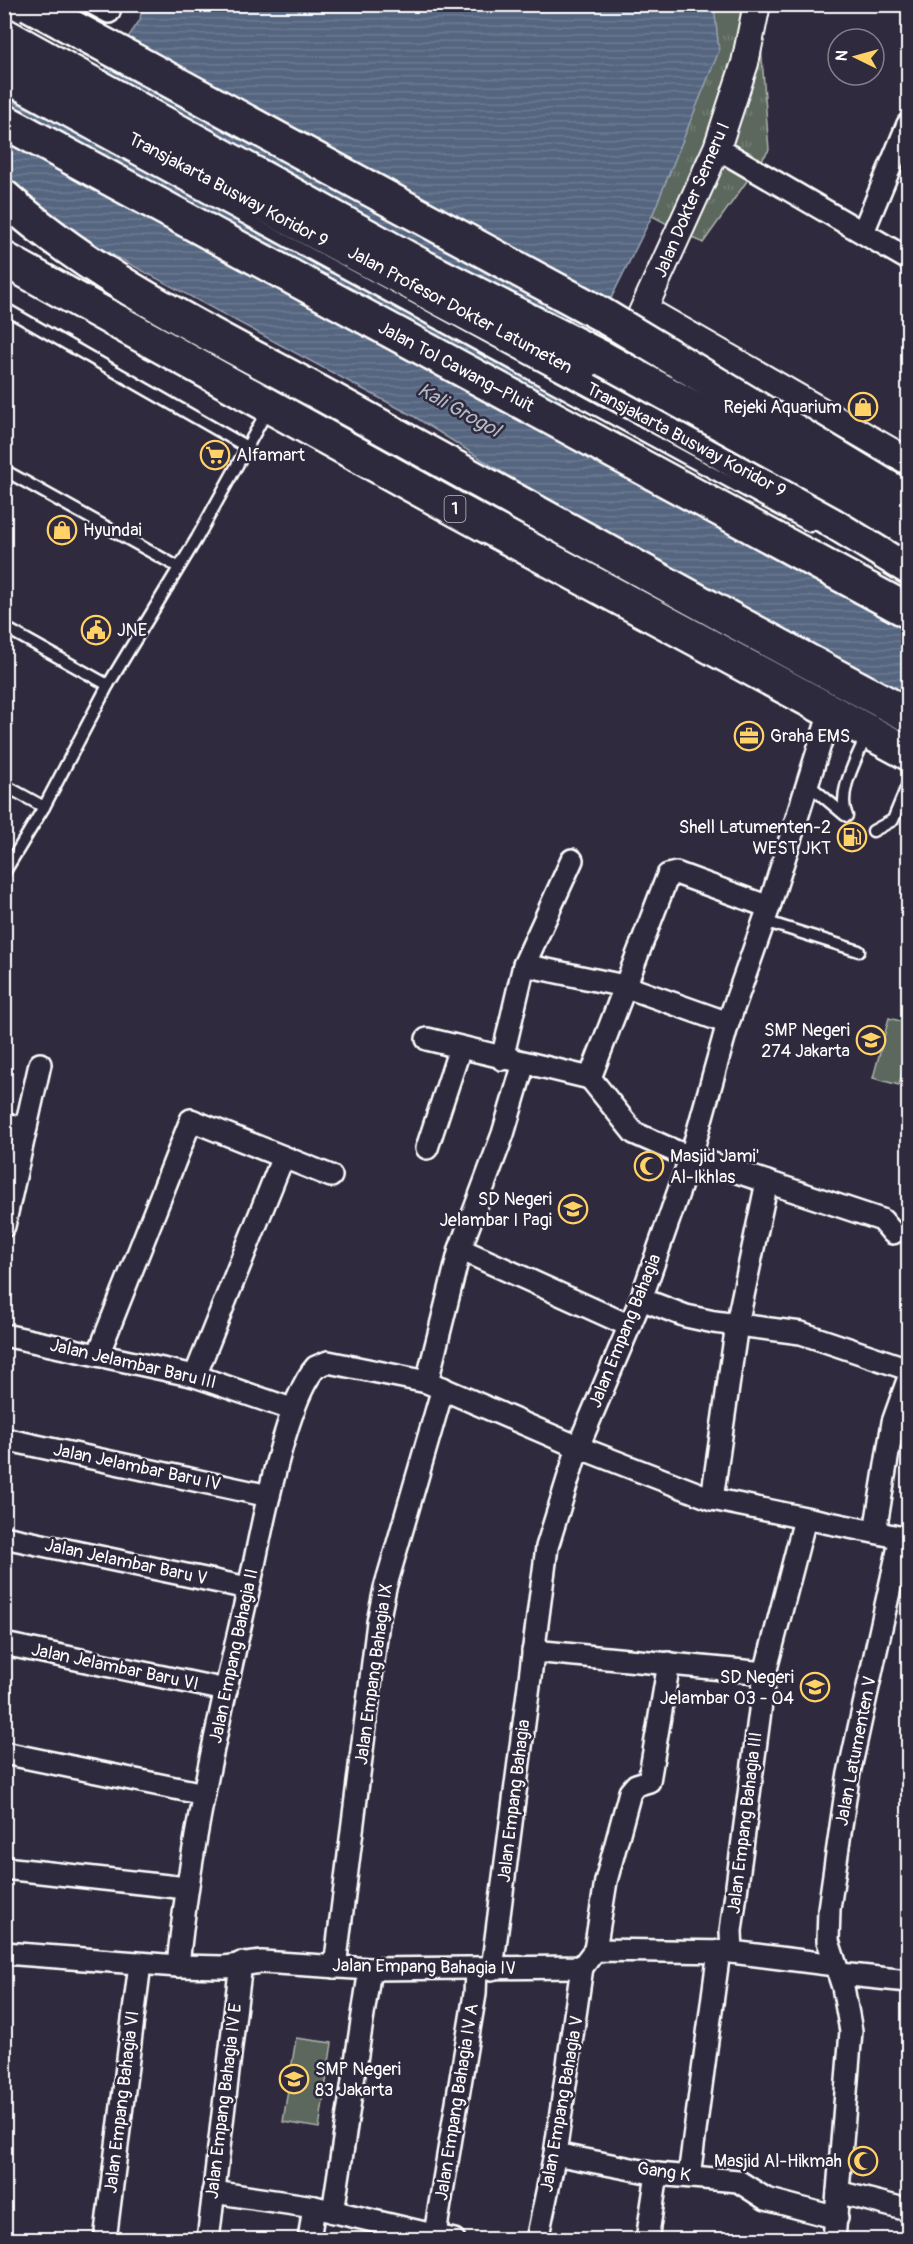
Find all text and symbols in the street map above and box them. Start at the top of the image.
north arrow [826,27,886,87]
text: N [832,49,853,62]
street label: Jalan Dokter Semeru I [649,119,735,281]
street label: Transjakarta Busway Koridor 9 [124,127,332,253]
street label: Jalan Profesor Dokter Latumeten [344,241,576,379]
street label: Jalan Tol Cawang–Pluit [374,316,539,418]
water label: Kali Grogol [413,377,507,444]
street label: Transjakarta Busway Koridor 9 [582,377,790,503]
shop icon: Rejeki Aquarium [847,391,879,423]
place label: Rejeki Aquarium [723,396,842,419]
supermarket icon: Alfamart [199,439,231,471]
place label: Alfamart [236,444,306,467]
road number: 1 [444,496,466,522]
shop icon: Hyundai [46,514,78,546]
place label: Hyundai [83,519,142,542]
public building icon: JNE [80,614,112,646]
place label: JNE [117,619,147,642]
office icon: Graha EMS [733,720,765,752]
place label: Graha EMS [770,725,850,748]
place label: Shell Latumenten-2 WEST JKT [679,816,831,860]
fuel station icon: Shell Latumenten-2 WEST JKT [836,821,868,853]
place label: SMP Negeri 274 Jakarta [761,1019,850,1063]
school or university icon: SMP Negeri 274 Jakarta [855,1024,887,1056]
place label: Masjid Jami' Al-Ikhlas [670,1145,759,1189]
mosque icon: Masjid Jami' Al-Ikhlas [633,1150,665,1182]
place label: SD Negeri Jelambar I Pagi [440,1188,552,1232]
school or university icon: SD Negeri Jelambar I Pagi [557,1193,589,1225]
street label: Jalan Empang Bahagia [584,1251,666,1411]
street label: Jalan Jelambar Baru III [48,1334,218,1394]
street label: Jalan Jelambar Baru IV [51,1438,223,1496]
street label: Jalan Jelambar Baru V [43,1534,209,1590]
street label: Jalan Empang Bahagia II [204,1567,264,1745]
street label: Jalan Empang Bahagia IX [350,1582,398,1766]
street label: Jalan Jelambar Baru VI [29,1638,201,1696]
place label: SD Negeri Jelambar 03 - 04 [660,1666,795,1710]
school or university icon: SD Negeri Jelambar 03 - 04 [799,1671,831,1703]
street label: Jalan Latumenten V [830,1674,882,1828]
street label: Jalan Empang Bahagia [493,1718,535,1884]
street label: Jalan Empang Bahagia III [722,1731,768,1915]
street label: Jalan Empang Bahagia IV [332,1954,516,1980]
street label: Jalan Empang Bahagia IV A [430,2001,484,2202]
street label: Jalan Empang Bahagia IV E [201,2002,247,2200]
street label: Jalan Empang Bahagia VI [99,2009,145,2195]
street label: Jalan Empang Bahagia V [535,2014,589,2194]
place label: SMP Negeri 83 Jakarta [315,2058,401,2102]
school or university icon: SMP Negeri 83 Jakarta [278,2063,310,2095]
mosque icon: Masjid Al-Hikmah [847,2145,879,2177]
place label: Masjid Al-Hikmah [714,2150,842,2173]
street label: Gang K [636,2157,692,2187]

